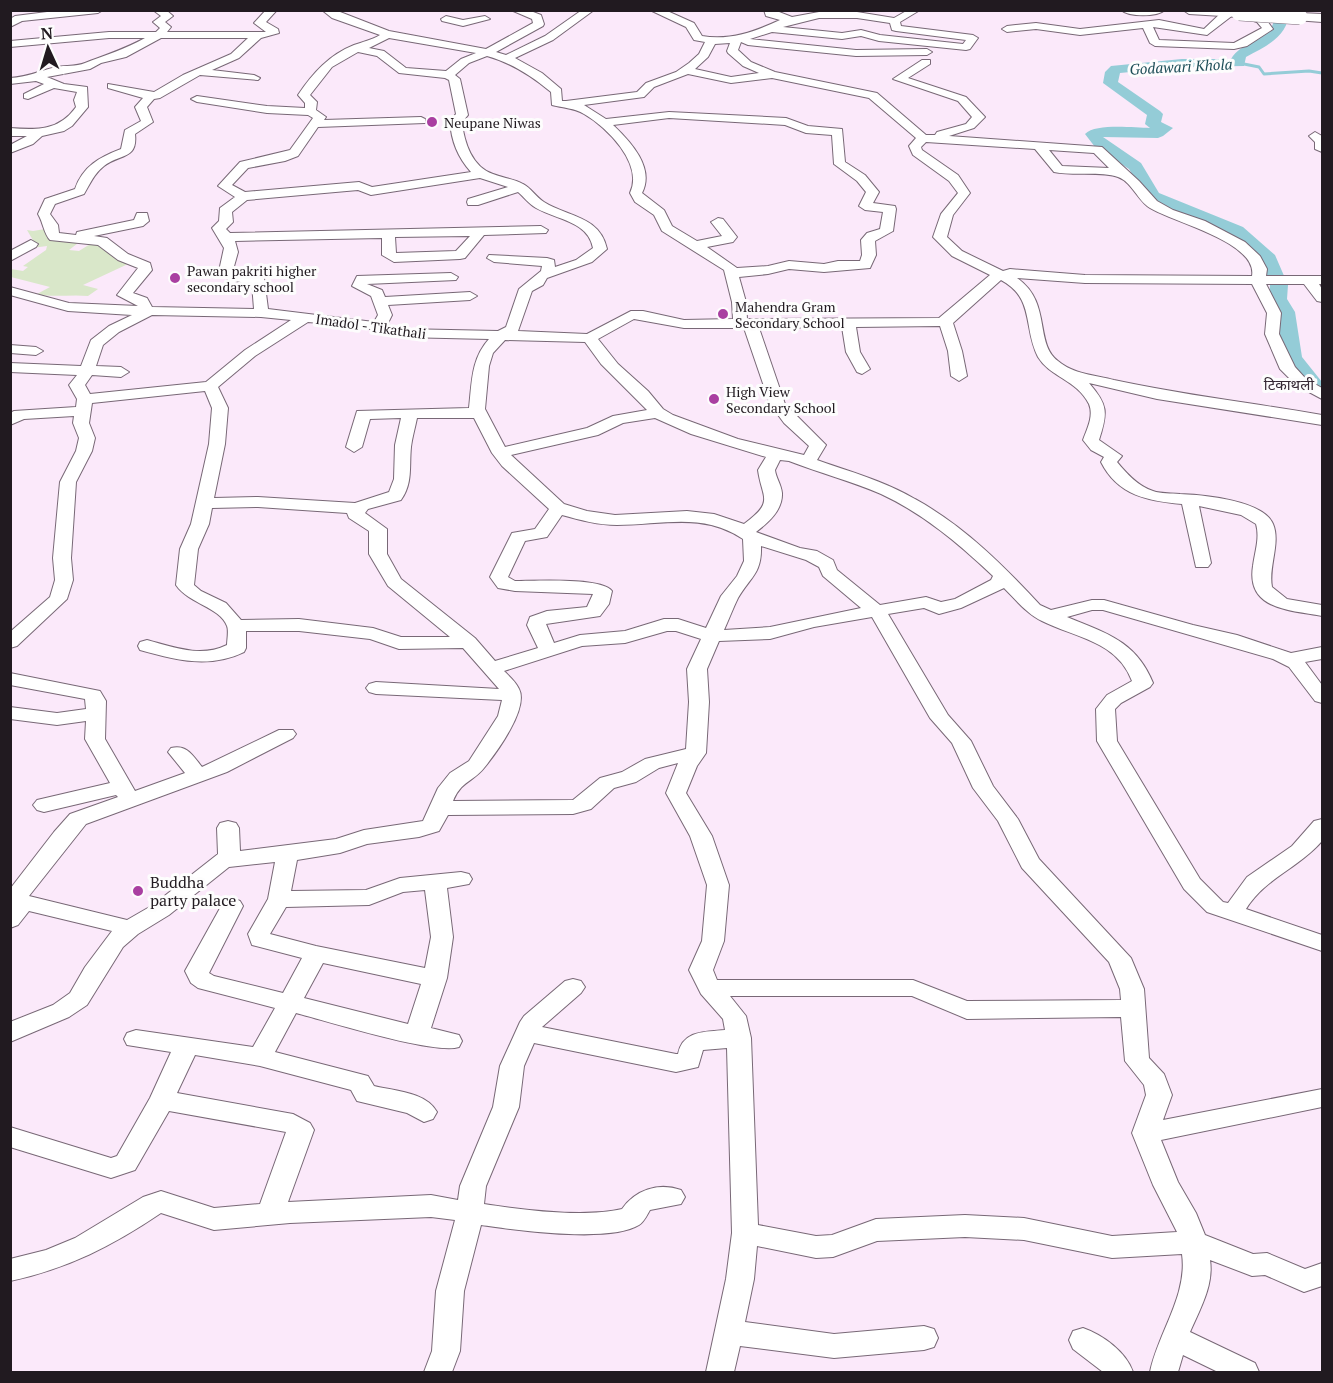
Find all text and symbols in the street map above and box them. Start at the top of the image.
north arrow [18,18,78,78]
text: N [40,22,54,44]
water label: Godawari Khola [1129,53,1233,79]
place label: Neupane Niwas [444,113,541,132]
marker: Neupane Niwas [425,115,439,129]
place label: Pawan pakriti higher secondary school [187,261,317,296]
marker: Pawan pakriti higher secondary school [168,271,182,285]
place label: Mahendra Gram Secondary School [735,297,845,332]
marker: Mahendra Gram Secondary School [716,307,730,321]
street label: Imadol - Tikathali [314,309,428,343]
district label: टिकाथली [1264,374,1315,394]
place label: High View Secondary School [726,382,836,417]
marker: High View Secondary School [707,392,721,406]
place label: Buddha party palace [150,871,236,911]
marker: Buddha party palace [131,884,145,898]

